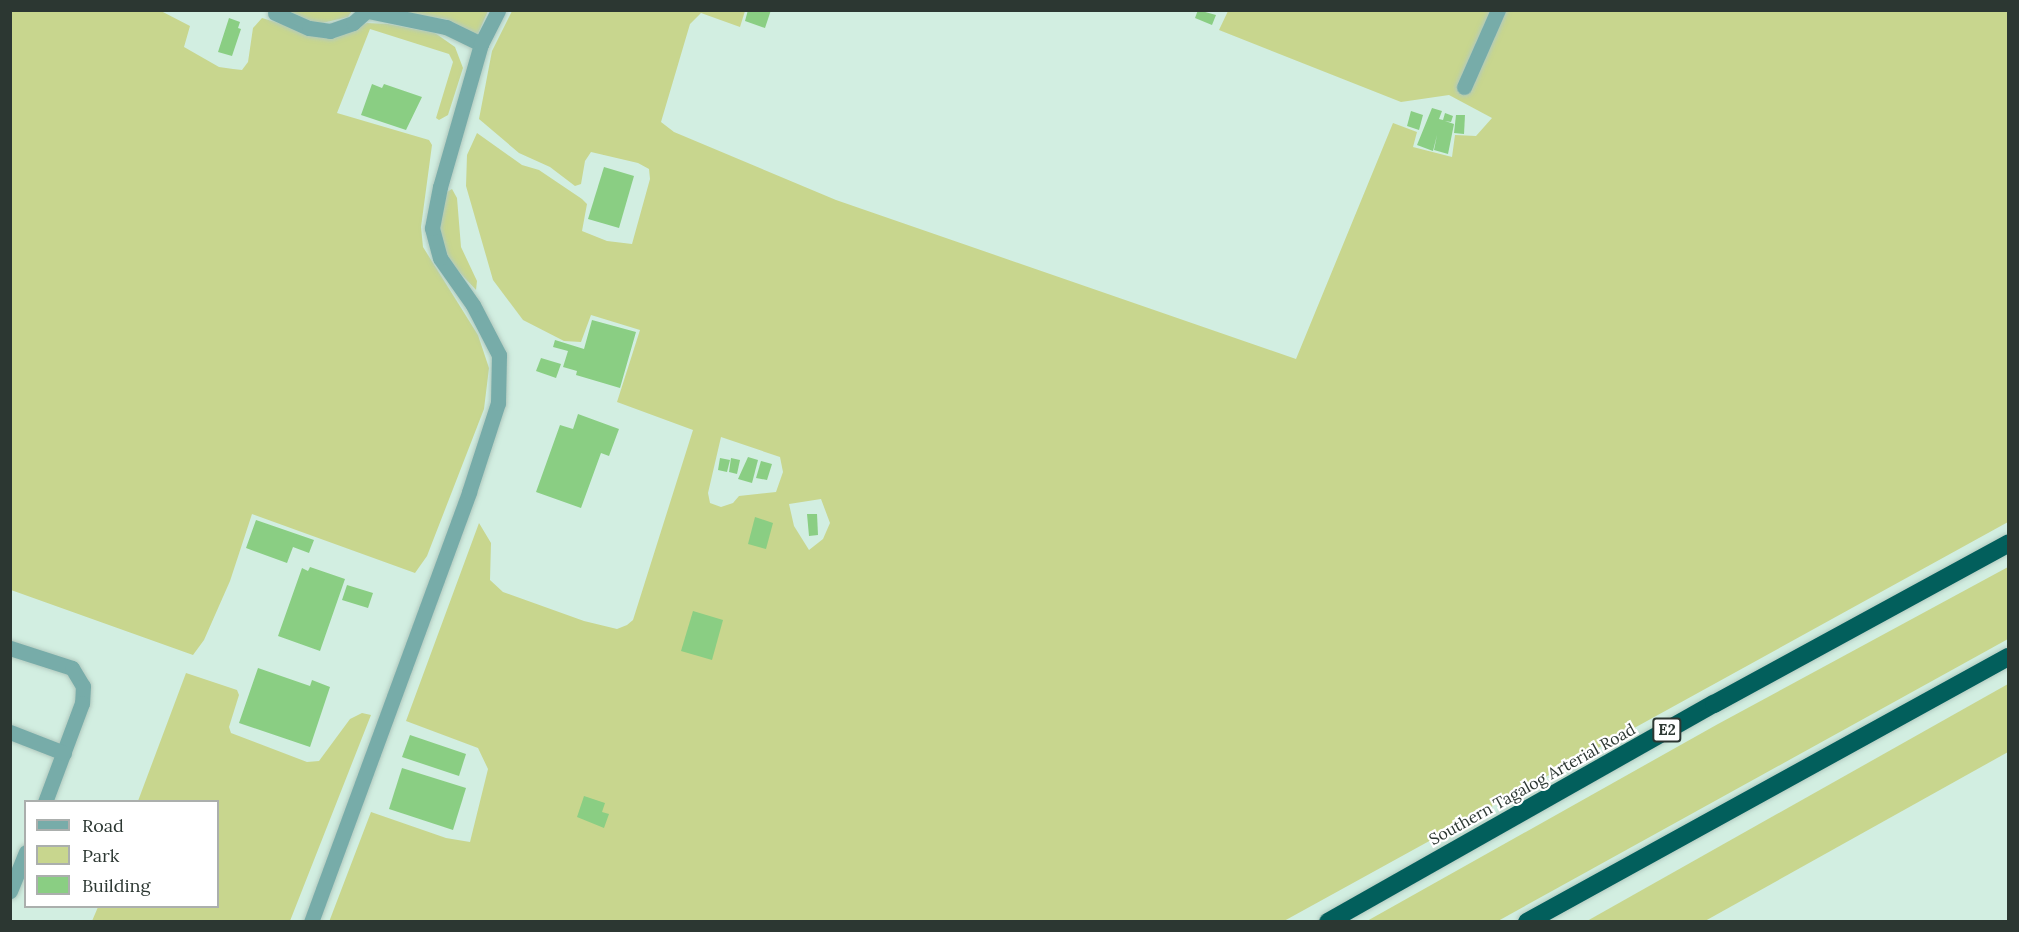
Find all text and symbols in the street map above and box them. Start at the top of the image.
road number: E2 [1652,718,1682,742]
street label: Southern Tagalog Arterial Road [1426,719,1638,849]
legend [24,800,219,908]
text: Road [82,814,124,837]
text: Park [82,844,119,867]
text: Building [82,874,150,897]

